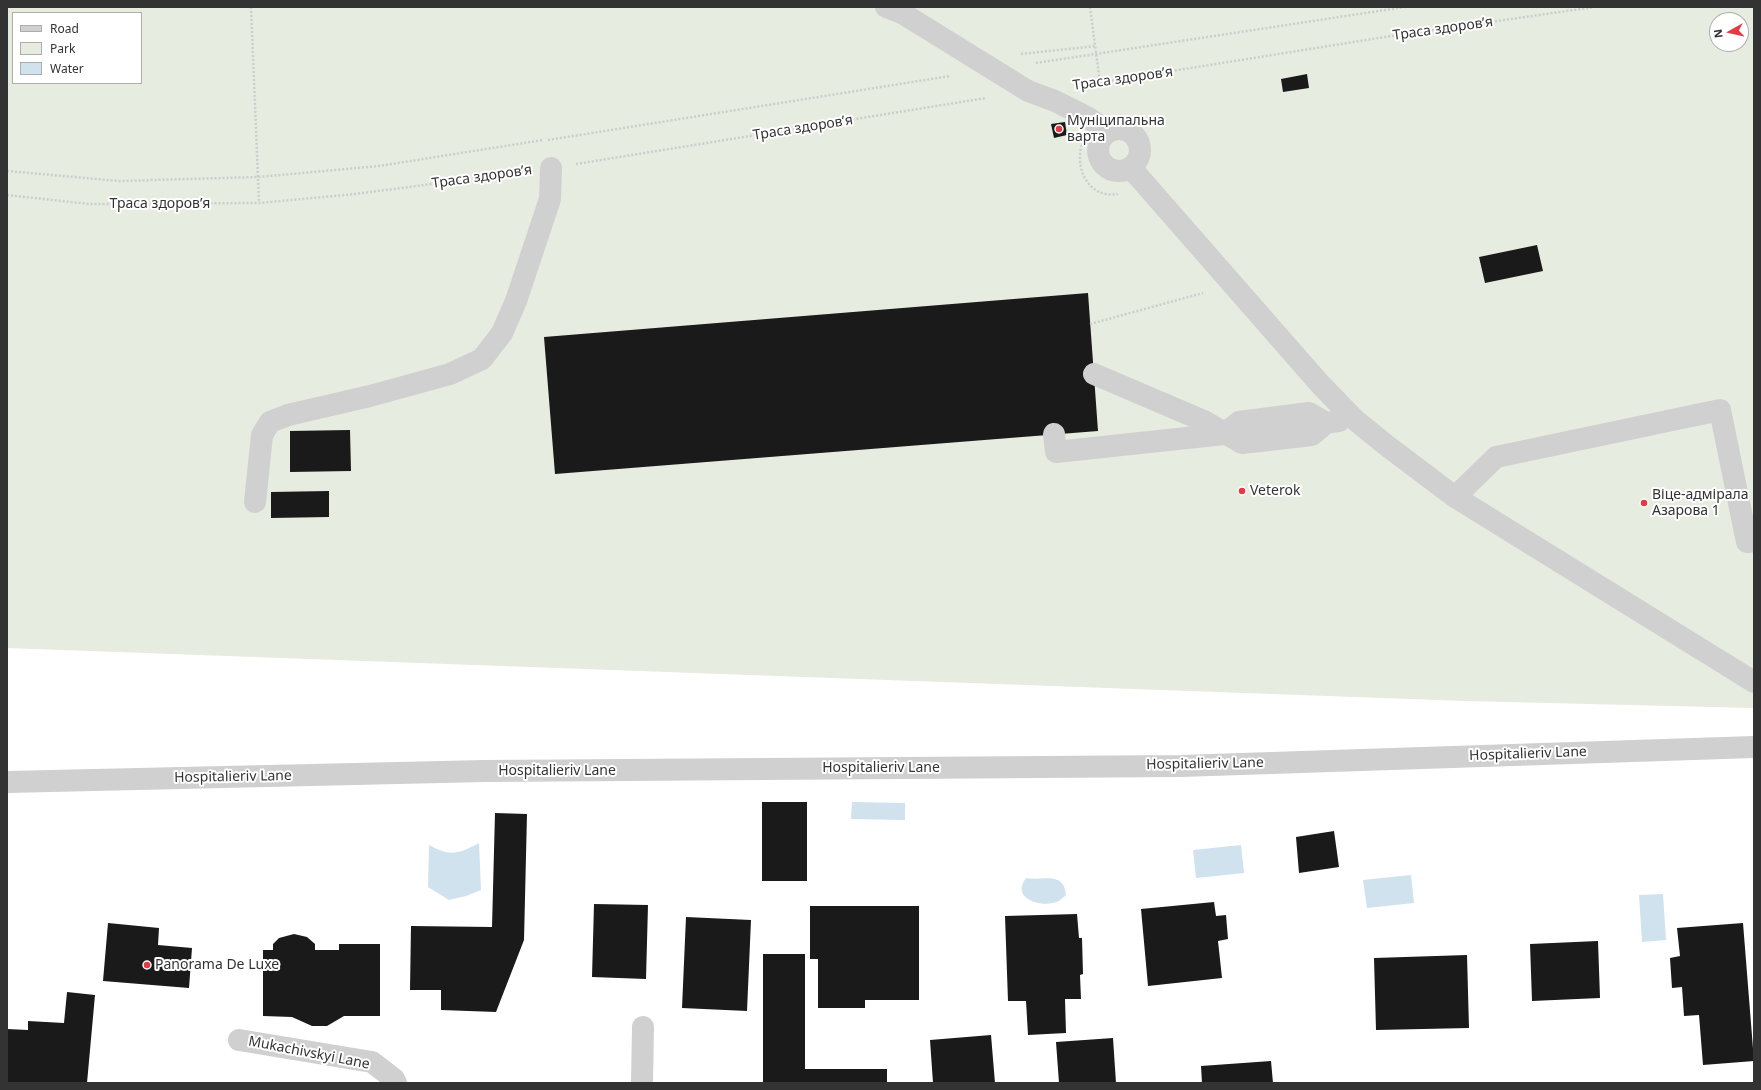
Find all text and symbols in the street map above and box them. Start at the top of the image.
legend [12,12,142,84]
north arrow [1709,12,1749,52]
street label: Траса здоров’я [1392,14,1494,44]
text: Road [50,20,79,37]
text: N [1710,28,1726,39]
text: Park [50,40,75,57]
text: Water [50,60,84,77]
street label: Траса здоров’я [1072,64,1174,94]
street label: Траса здоров’я [752,112,854,144]
place label: Муніципальна варта [1067,113,1165,146]
marker: Муніципальна варта [1054,124,1064,134]
street label: Траса здоров’я [431,162,533,192]
street label: Траса здоров’я [110,196,210,212]
place label: Veterok [1250,483,1300,499]
marker: Veterok [1237,486,1247,496]
place label: Віце-адмірала Азарова 1 [1652,487,1748,520]
marker: Віце-адмірала Азарова 1 [1639,498,1649,508]
street label: Hospitalieriv Lane [1469,744,1587,764]
street label: Hospitalieriv Lane [1146,755,1264,773]
street label: Hospitalieriv Lane [822,760,940,776]
street label: Hospitalieriv Lane [498,763,616,779]
street label: Hospitalieriv Lane [174,768,292,786]
place label: Panorama De Luxe [155,957,279,973]
marker: Panorama De Luxe [142,960,152,970]
street label: Mukachivskyi Lane [247,1033,371,1073]

